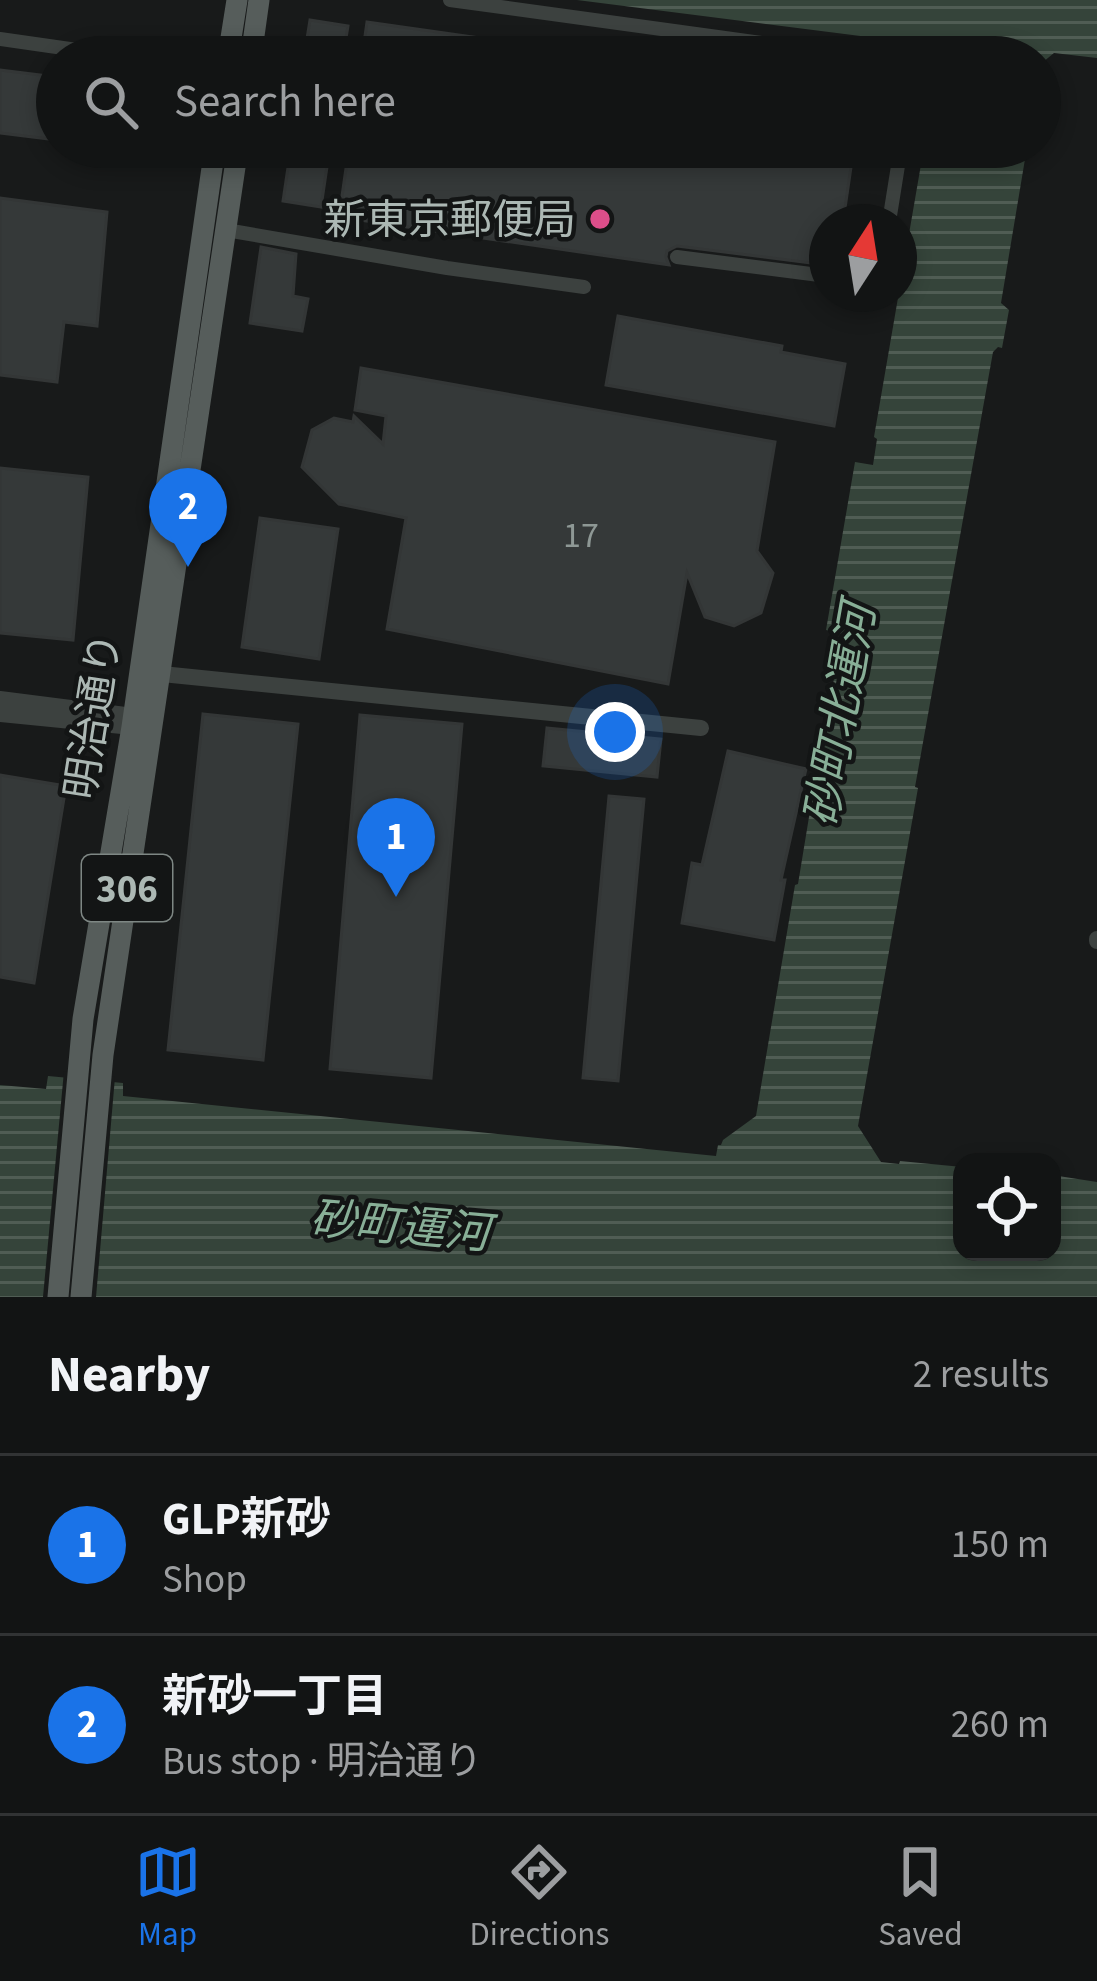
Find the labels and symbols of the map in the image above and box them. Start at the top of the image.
place label: 新東京郵便局 [324,191,576,251]
north arrow [809,204,917,312]
marker: 新東京郵便局 [587,206,613,232]
pin: 2 [149,468,227,567]
house number: 17 [563,510,599,561]
water label: 砂町北運河 [790,591,893,832]
street label: 明治通り [51,629,137,804]
your location [585,702,645,762]
pin: 1 [357,798,435,897]
road number: 306 [82,855,172,921]
water label: 砂町運河 [307,1187,500,1267]

